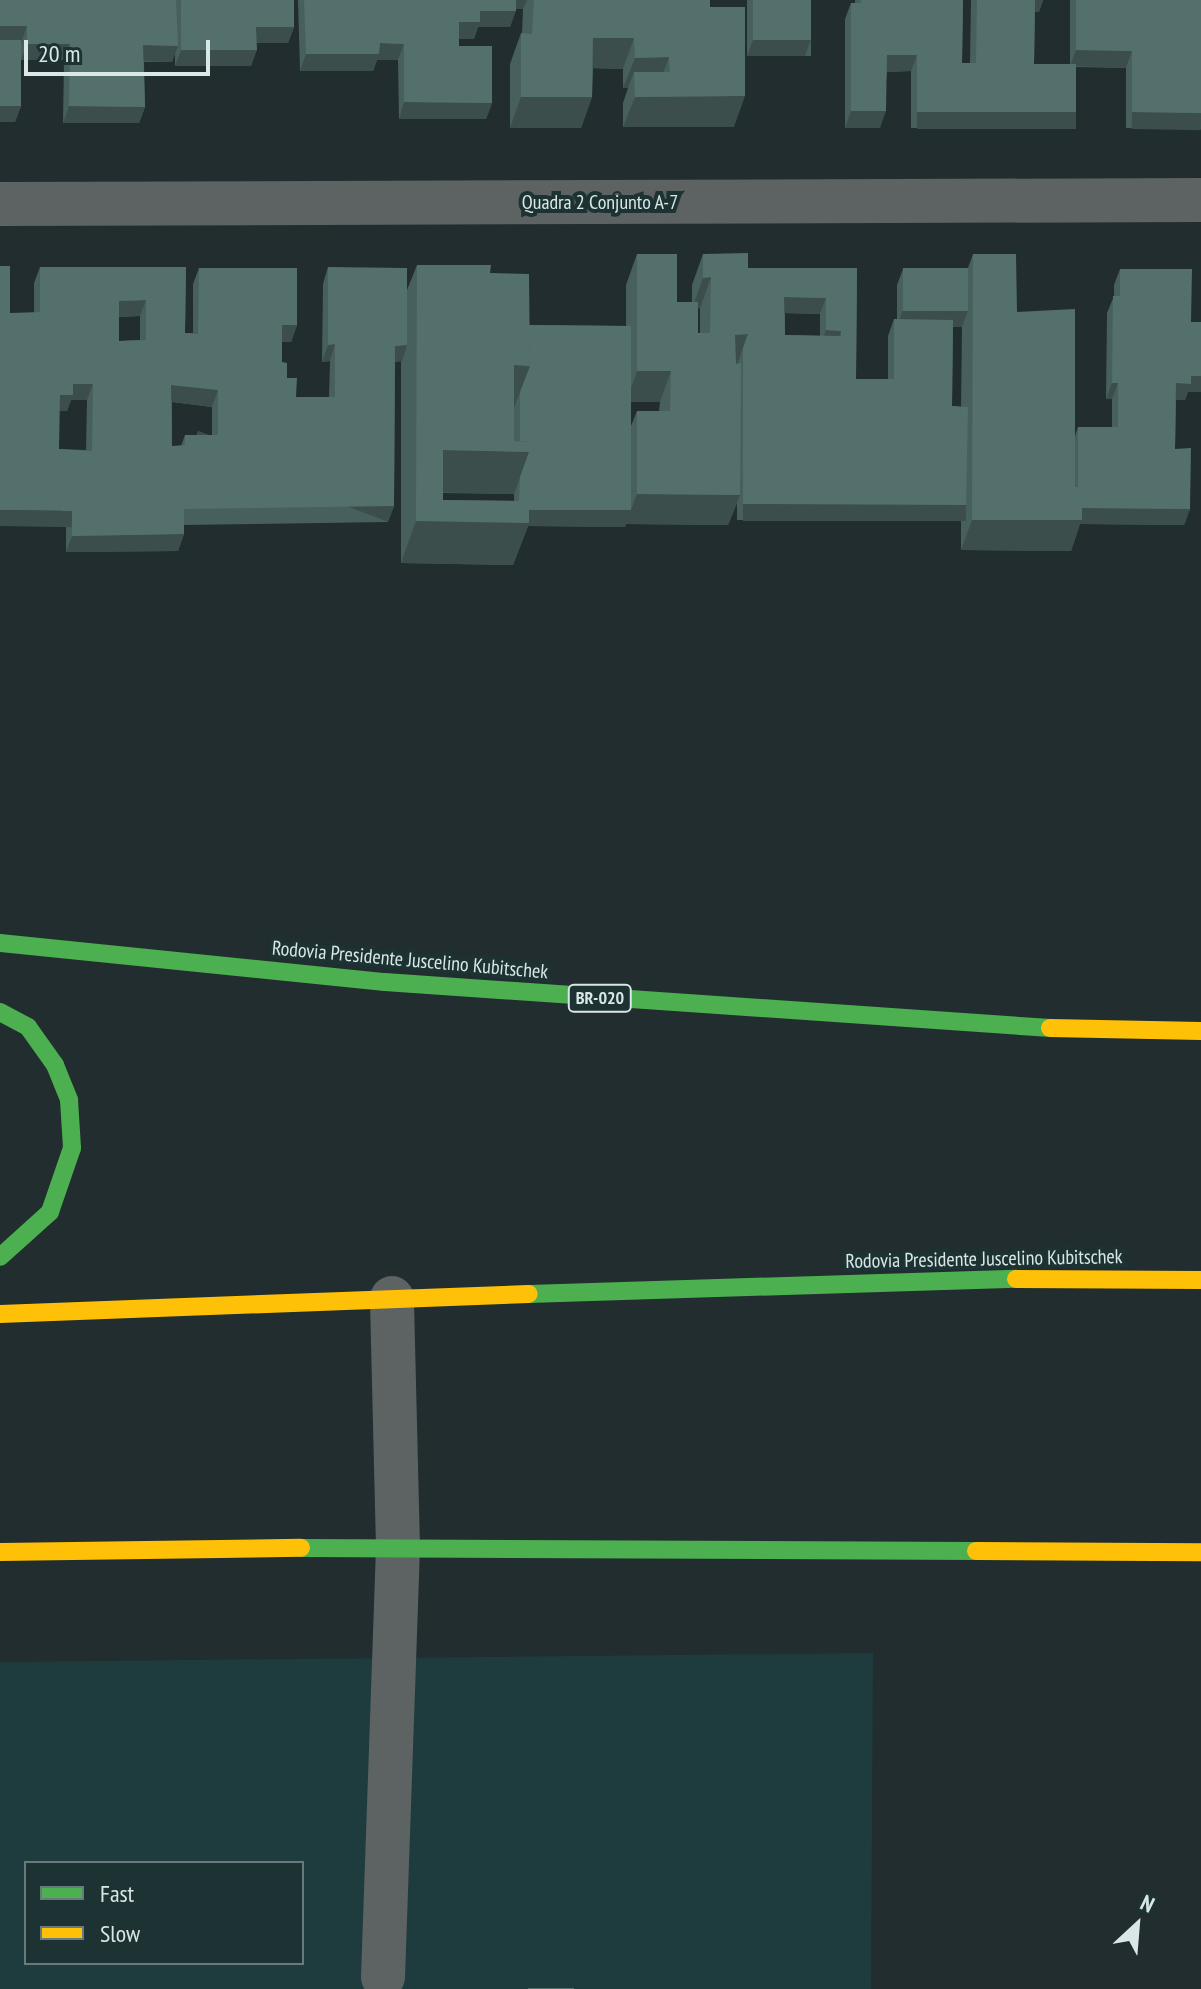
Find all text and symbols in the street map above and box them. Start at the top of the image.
scale bar [28,24,214,74]
text: 20 m [38,38,80,69]
street label: Quadra 2 Conjunto A-7 [522,190,678,214]
street label: Rodovia Presidente Juscelino Kubitschek [271,936,549,984]
road number: BR-020 [566,984,634,1012]
street label: Rodovia Presidente Juscelino Kubitschek [845,1245,1123,1273]
legend [24,1861,304,1965]
text: Fast [100,1878,134,1909]
north arrow [1097,1885,1177,1965]
text: N [1136,1888,1159,1919]
text: Slow [100,1918,140,1949]

